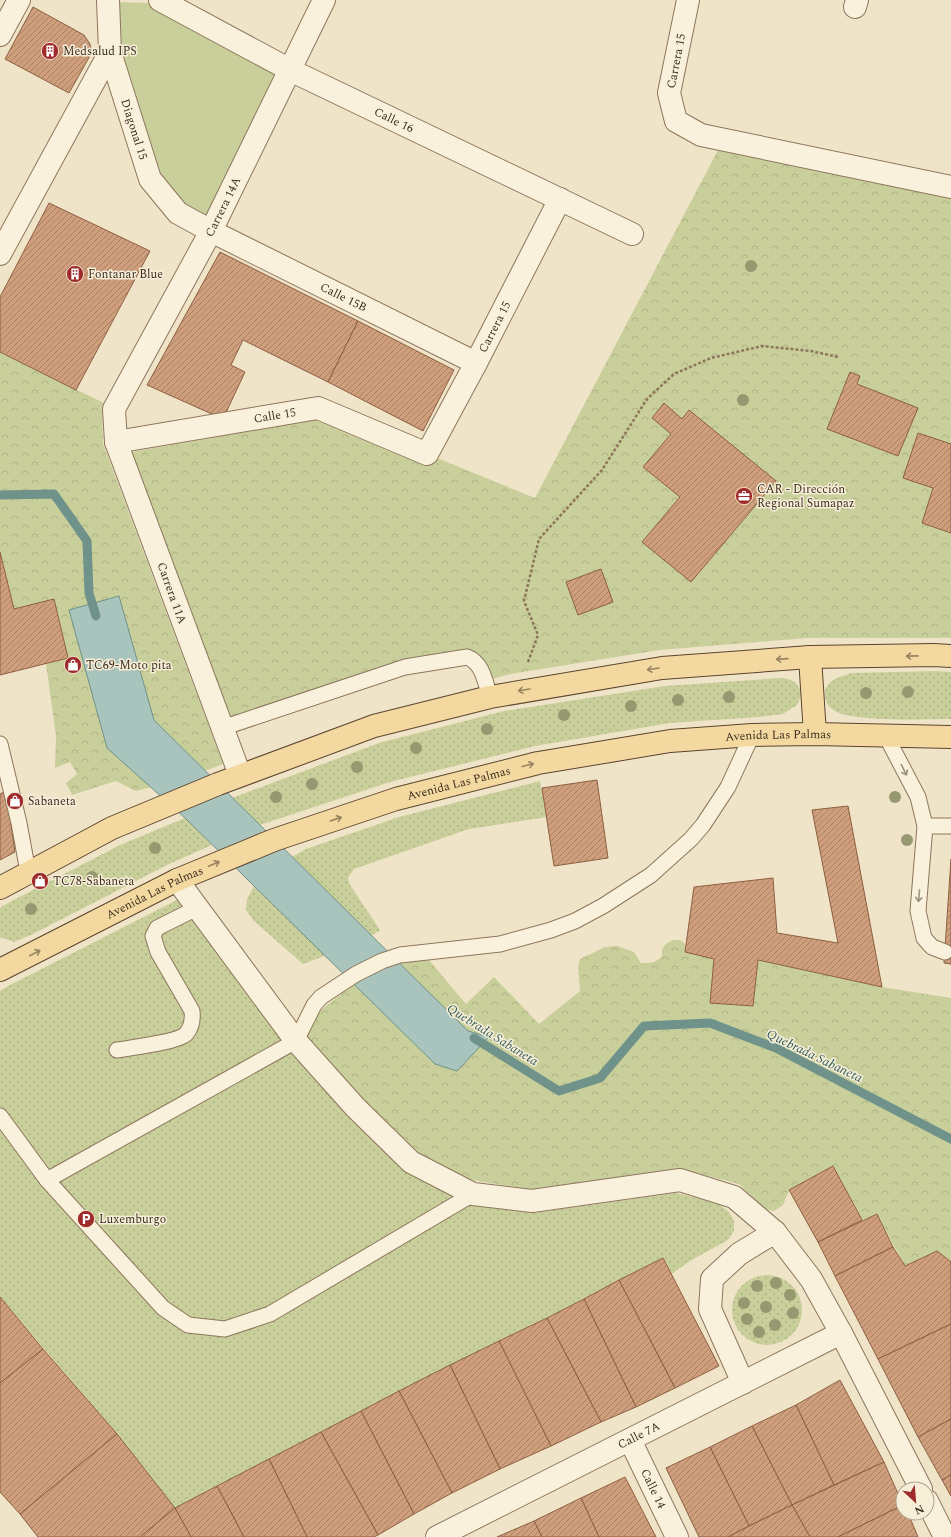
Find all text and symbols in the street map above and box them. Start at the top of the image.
street label: Carrera 15 [662,32,691,90]
building icon: Medsalud IPS [40,41,60,61]
place label: Medsalud IPS [63,42,137,61]
street label: Diagonal 15 [115,96,152,162]
street label: Calle 16 [371,103,417,138]
street label: Carrera 14A [200,174,246,241]
building icon: Fontanar Blue [65,264,85,284]
place label: Fontanar Blue [88,265,163,284]
street label: Calle 15B [317,278,370,317]
street label: Carrera 15 [474,298,516,356]
street label: Calle 15 [252,403,297,429]
place label: CAR - Dirección Regional Sumapaz [757,480,854,513]
office icon: CAR - Dirección Regional Sumapaz [734,486,754,506]
street label: Carrera 11A [152,560,192,627]
one-way arrow [906,652,919,660]
shop icon: TC69-Moto pita [63,655,83,675]
one-way arrow [776,655,789,662]
place label: TC69-Moto pita [86,656,172,675]
one-way arrow [646,665,659,673]
one-way arrow [518,686,531,694]
street label: Avenida Las Palmas [725,725,832,747]
street label: Avenida Las Palmas [405,761,513,806]
one-way arrow [522,761,535,768]
one-way arrow [901,764,908,776]
shop icon: Sabaneta [5,791,25,811]
place label: Sabaneta [28,792,76,811]
one-way arrow [329,815,342,822]
one-way arrow [208,860,220,868]
street label: Avenida Las Palmas [103,861,206,925]
shop icon: TC78-Sabaneta [30,871,50,891]
place label: TC78-Sabaneta [53,872,134,891]
one-way arrow [915,889,923,902]
one-way arrow [29,948,41,956]
water label: Quebrada Sabaneta [443,999,543,1071]
water label: Quebrada Sabaneta [763,1024,866,1088]
parking icon: Luxemburgo [76,1209,96,1229]
place label: Luxemburgo [99,1210,166,1229]
street label: Calle 7A [614,1417,664,1454]
street label: Calle 14 [635,1466,671,1512]
north arrow [895,1481,935,1521]
text: N [911,1500,927,1519]

